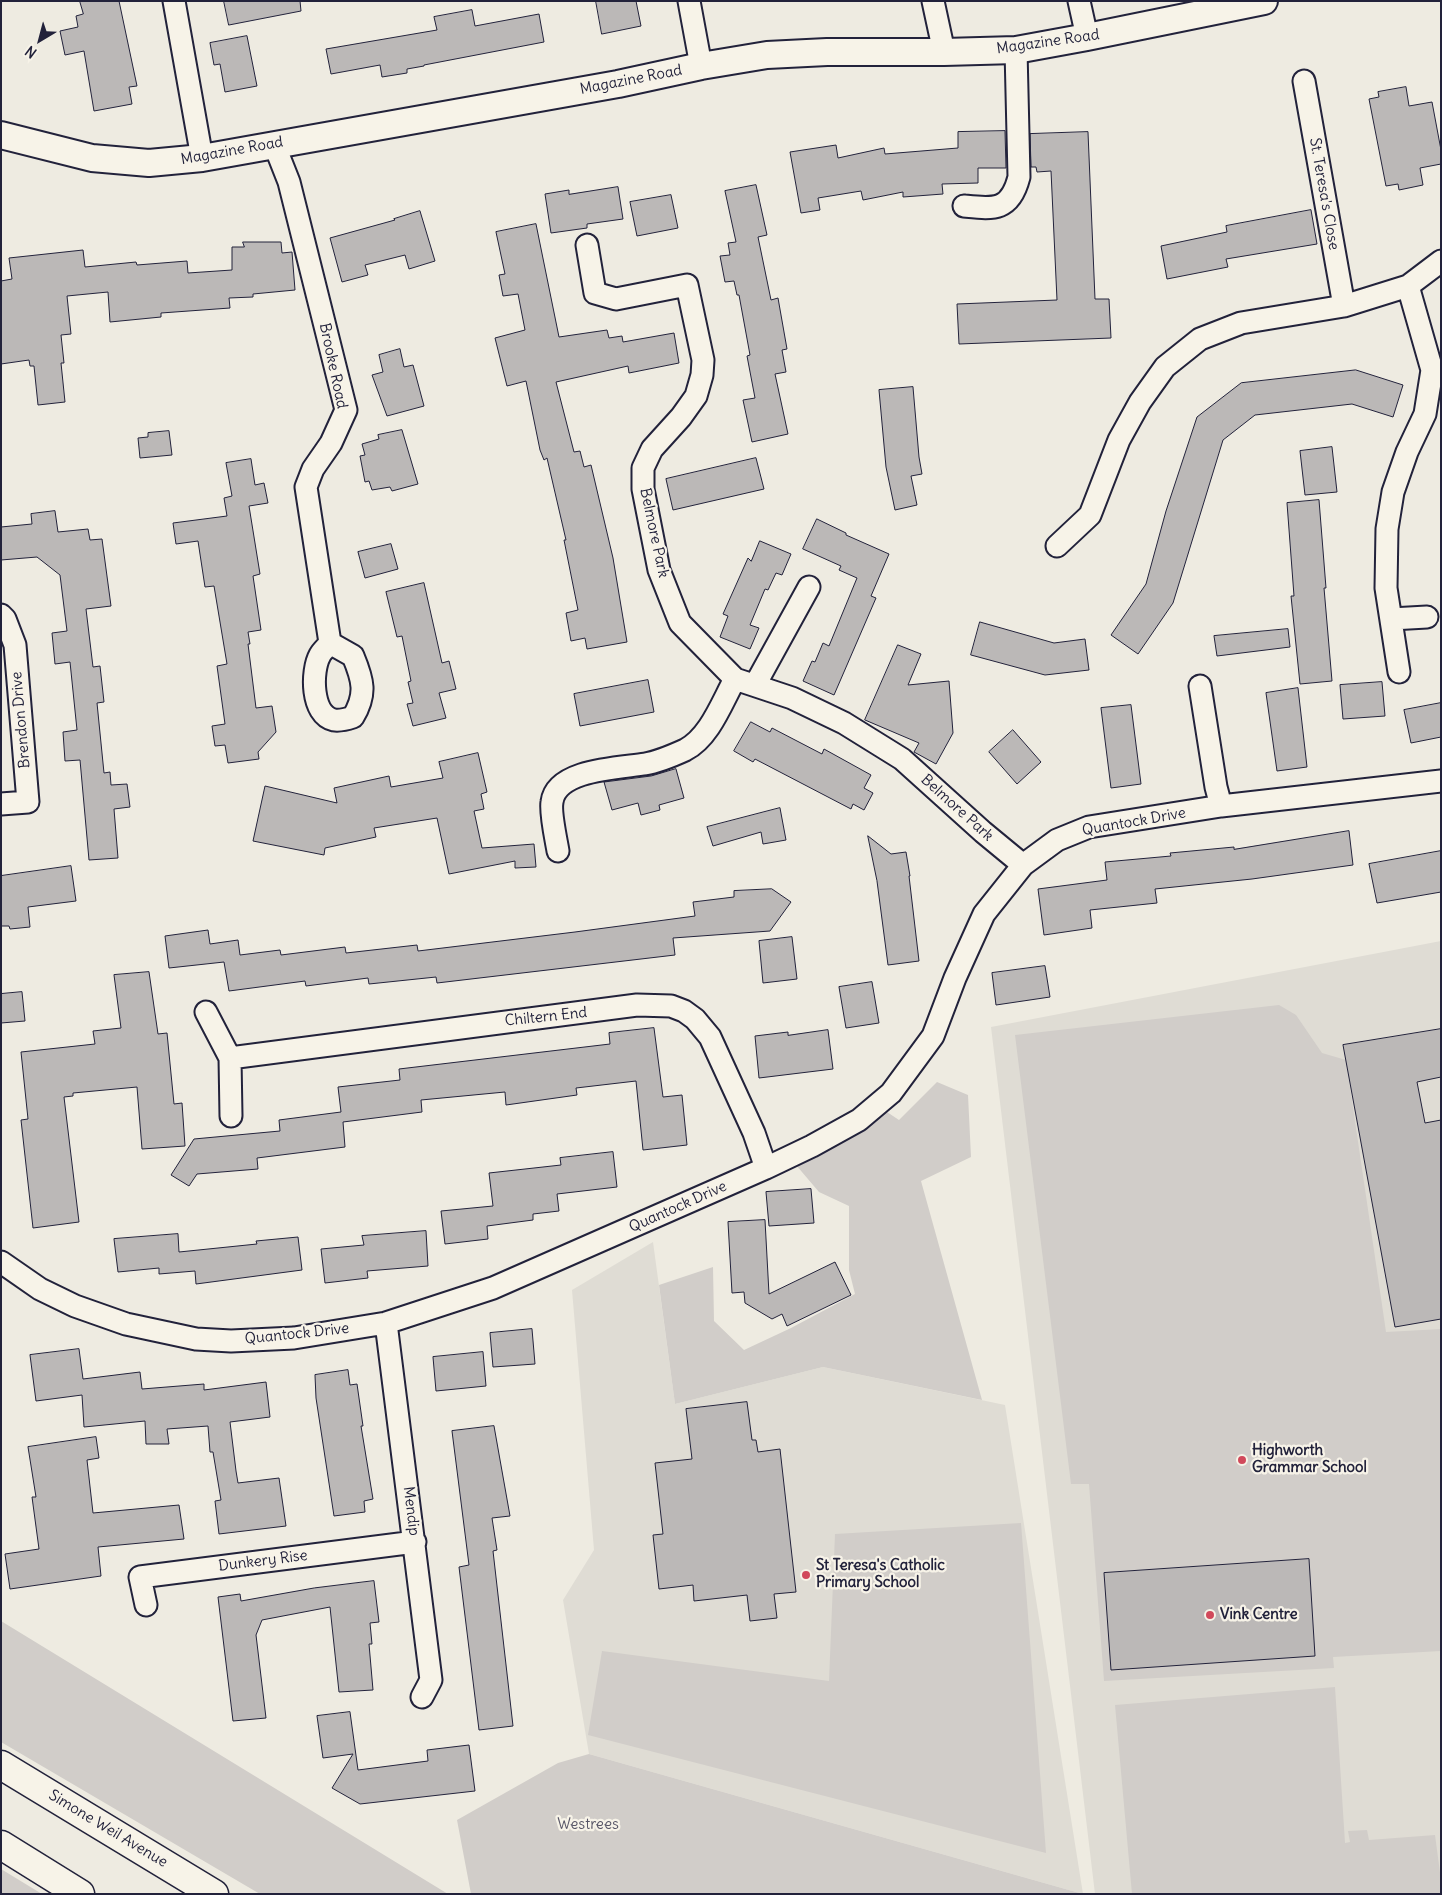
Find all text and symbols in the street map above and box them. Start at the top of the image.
north arrow [15,15,65,65]
street label: Magazine Road [995,26,1101,58]
text: N [22,42,40,62]
street label: Magazine Road [578,61,684,99]
street label: Magazine Road [179,133,285,169]
street label: St. Teresa's Close [1305,136,1343,252]
street label: Brooke Road [315,322,351,410]
street label: Belmore Park [636,487,672,579]
street label: Brendon Drive [8,671,34,769]
street label: Belmore Park [917,771,997,845]
street label: Quantock Drive [1081,804,1187,840]
street label: Chiltern End [504,1004,588,1030]
street label: Quantock Drive [626,1177,730,1237]
street label: Quantock Drive [244,1320,350,1348]
place label: Highworth Grammar School [1252,1442,1367,1477]
marker: Highworth Grammar School [1236,1454,1248,1466]
street label: Mendip [399,1485,423,1537]
street label: Dunkery Rise [217,1547,309,1575]
place label: St Teresa's Catholic Primary School [816,1557,945,1592]
marker: St Teresa's Catholic Primary School [800,1569,812,1581]
place label: Vink Centre [1220,1606,1298,1624]
marker: Vink Centre [1204,1609,1216,1621]
street label: Simone Weil Avenue [45,1786,171,1872]
park label: Westrees [557,1816,619,1834]

